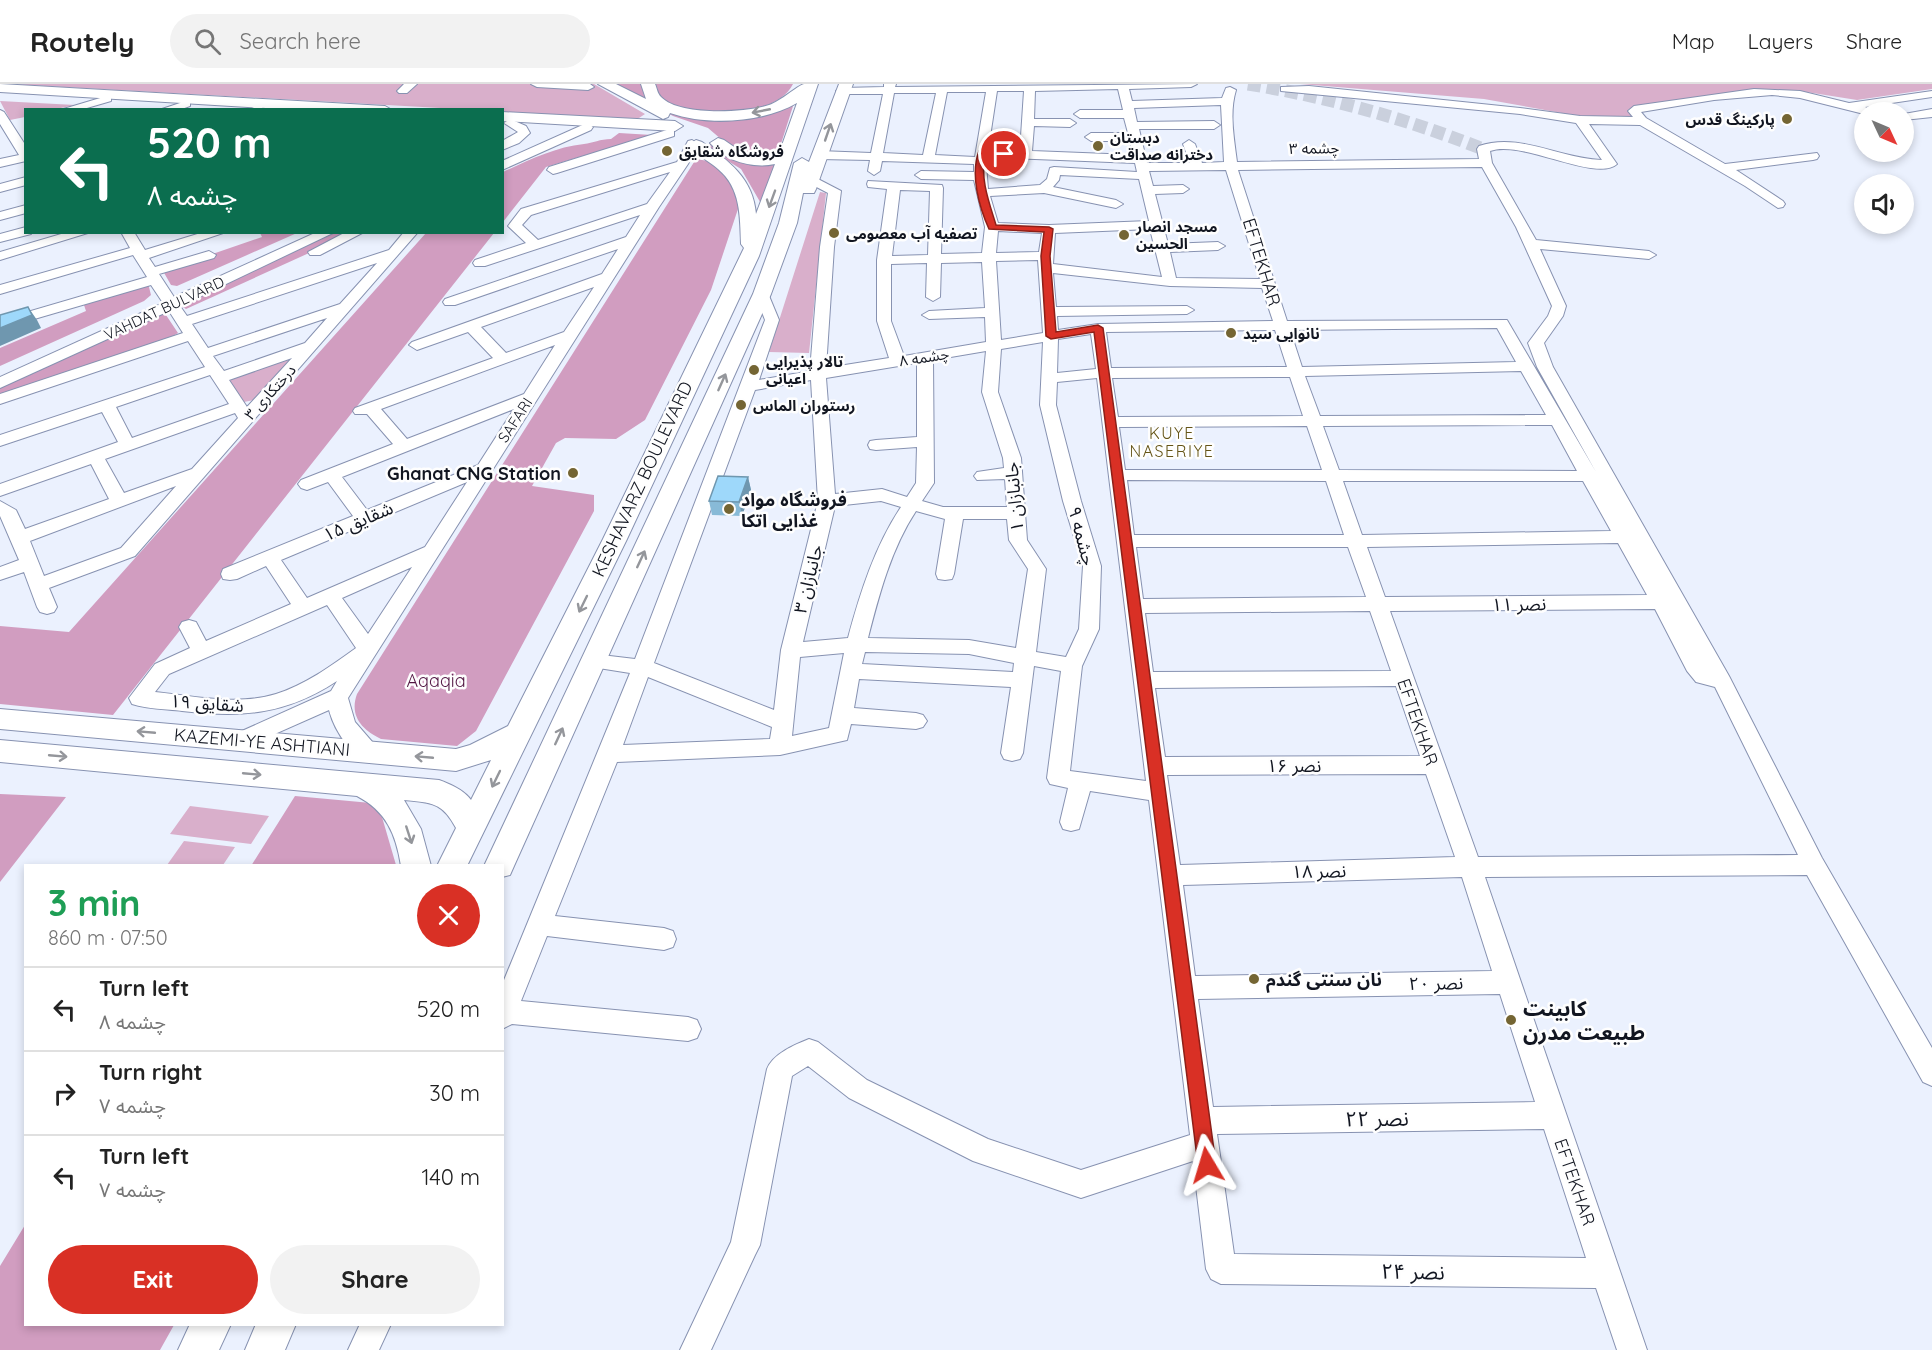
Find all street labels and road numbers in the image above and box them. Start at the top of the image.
street label: چشمه ۳ [1289,138,1339,159]
street label: EFTEKHAR [1238,215,1286,309]
street label: VAHDAT BULVARD [101,272,227,344]
street label: چشمه ۸ [898,344,951,371]
street label: درختکاری ۳ [240,360,300,424]
street label: KESHAVARZ BOULEVARD [587,377,697,580]
street label: SAFARI [494,394,536,446]
street label: جانبازان ۱ [999,461,1029,533]
street label: شقایق ۱۵ [320,496,396,546]
street label: چشمه ۹ [1063,504,1101,568]
street label: جانبازان ۳ [788,542,828,616]
street label: نصر ۱۱ [1492,592,1546,616]
street label: EFTEKHAR [1392,675,1444,769]
street label: شقایق ۱۹ [169,689,245,717]
street label: KAZEMI-YE ASHTIANI [173,723,351,761]
street label: نصر ۱۶ [1267,754,1321,777]
street label: نصر ۱۸ [1292,859,1346,883]
street label: نصر ۲۰ [1409,971,1463,995]
street label: نصر ۲۲ [1345,1104,1409,1132]
street label: EFTEKHAR [1549,1135,1601,1229]
street label: نصر ۲۴ [1381,1257,1445,1285]

